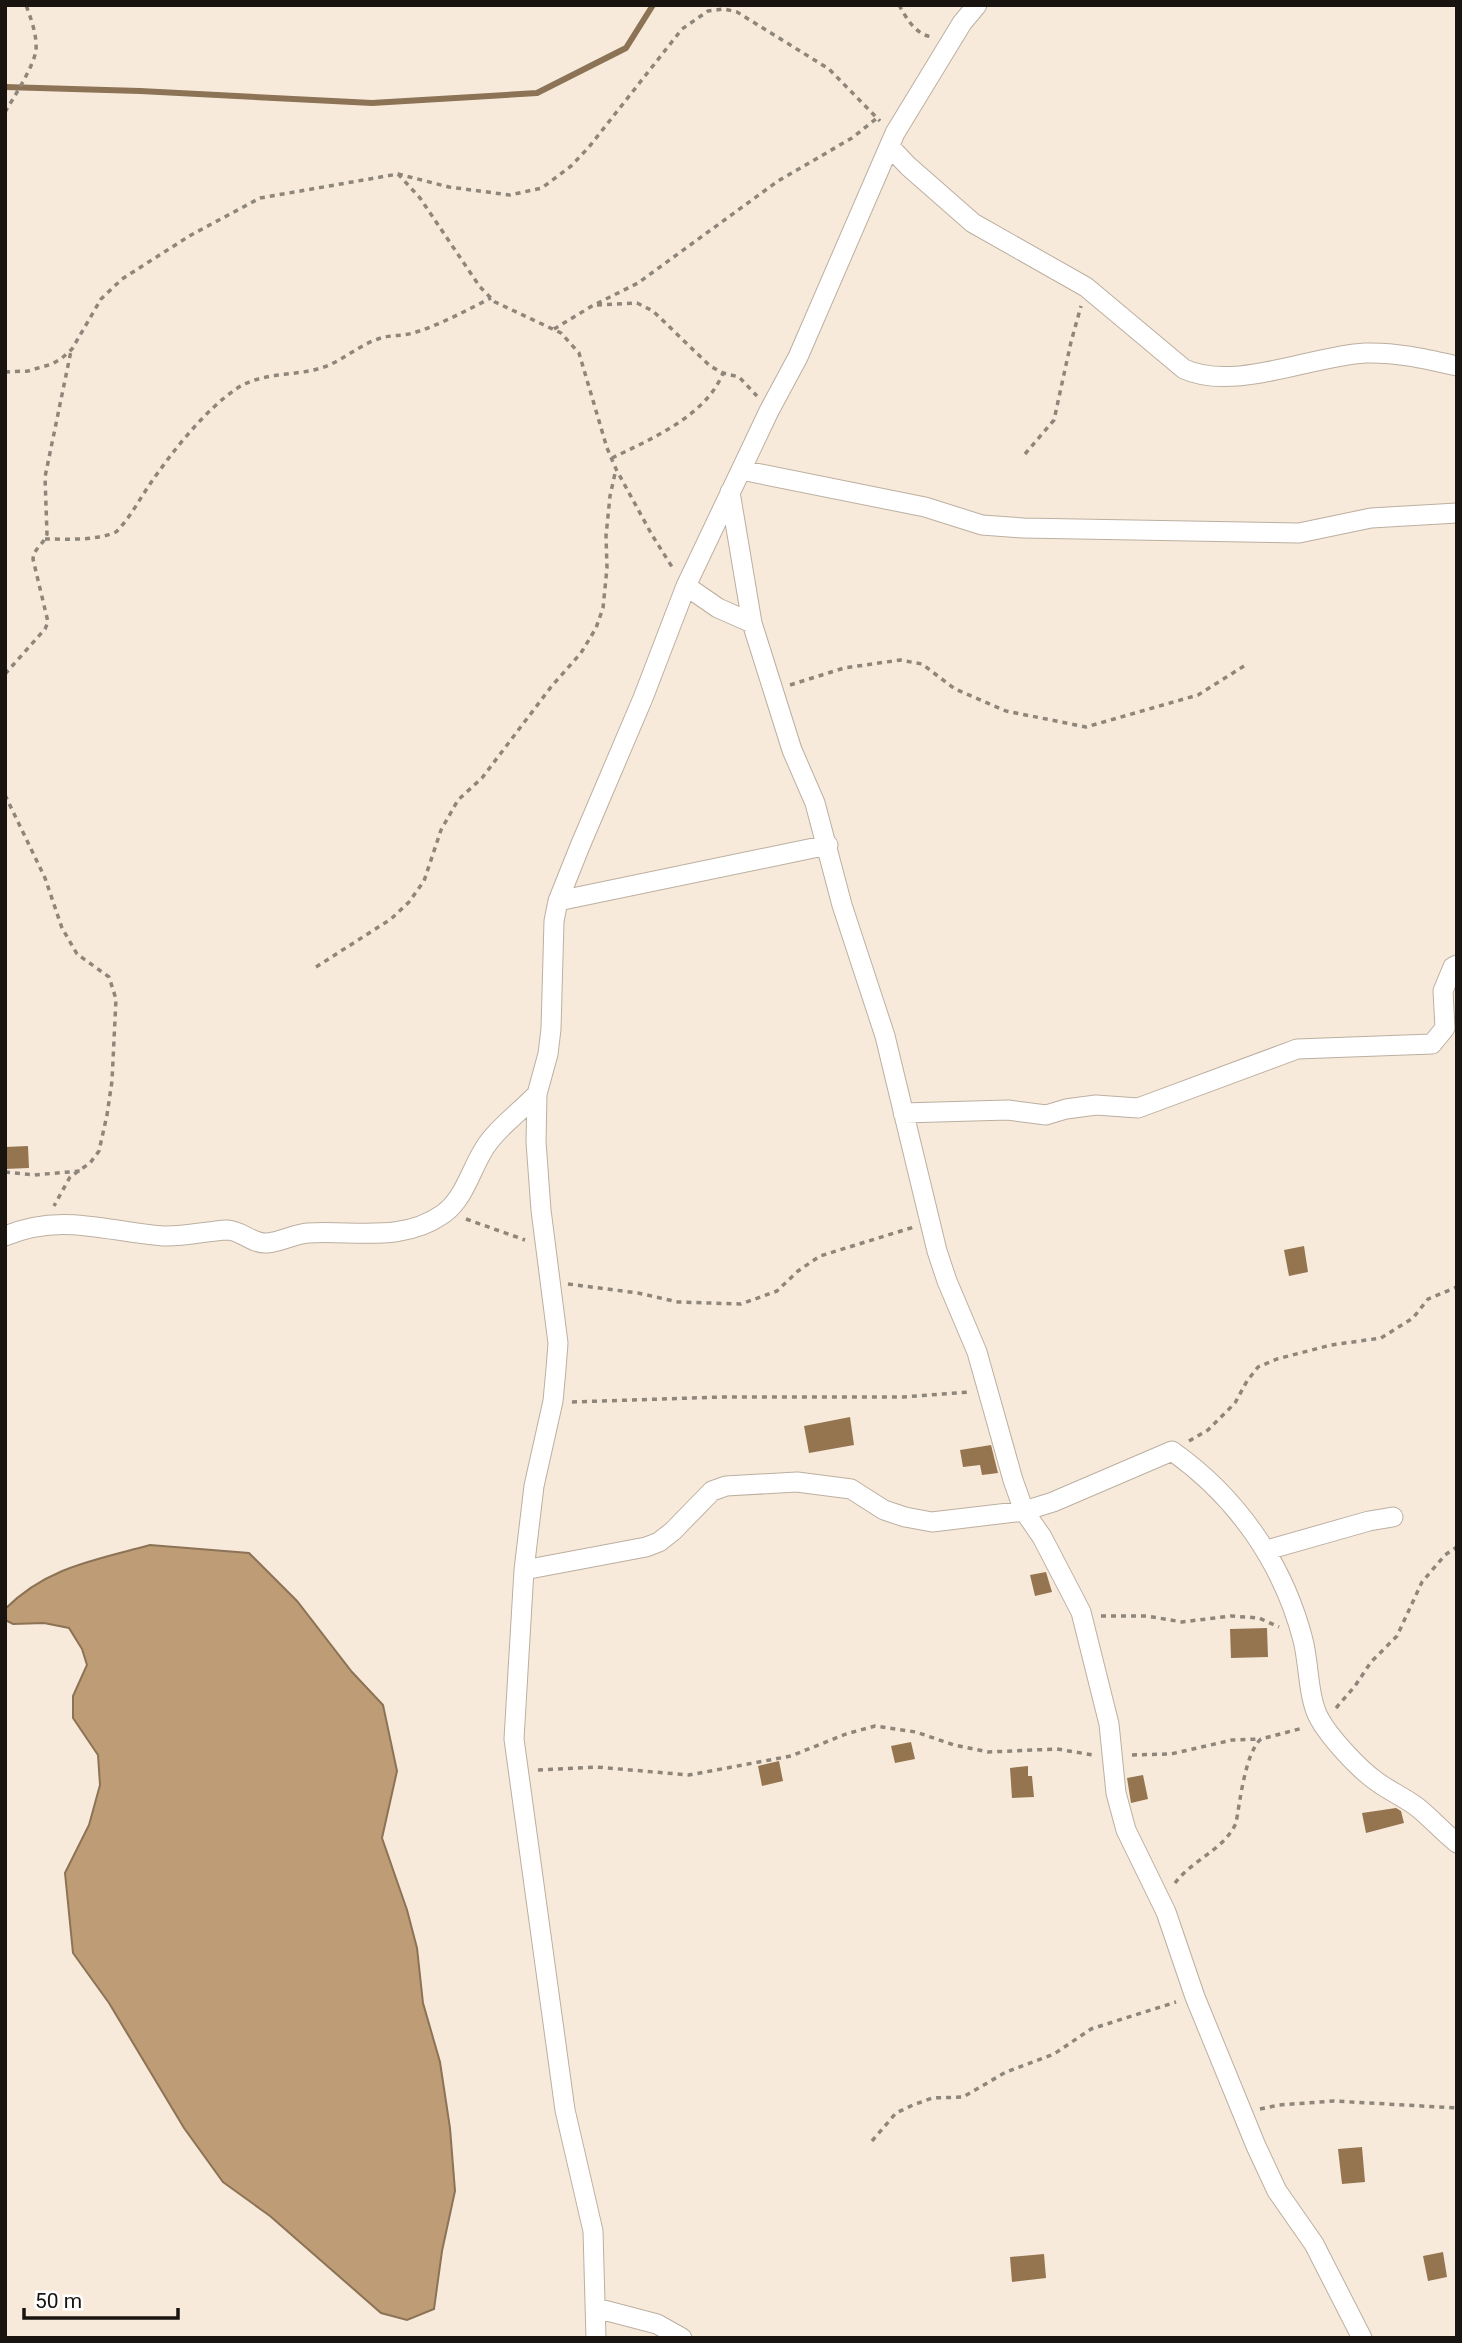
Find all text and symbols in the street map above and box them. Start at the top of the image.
scale bar [24,2276,178,2320]
text: 50 m [35,2289,82,2313]

